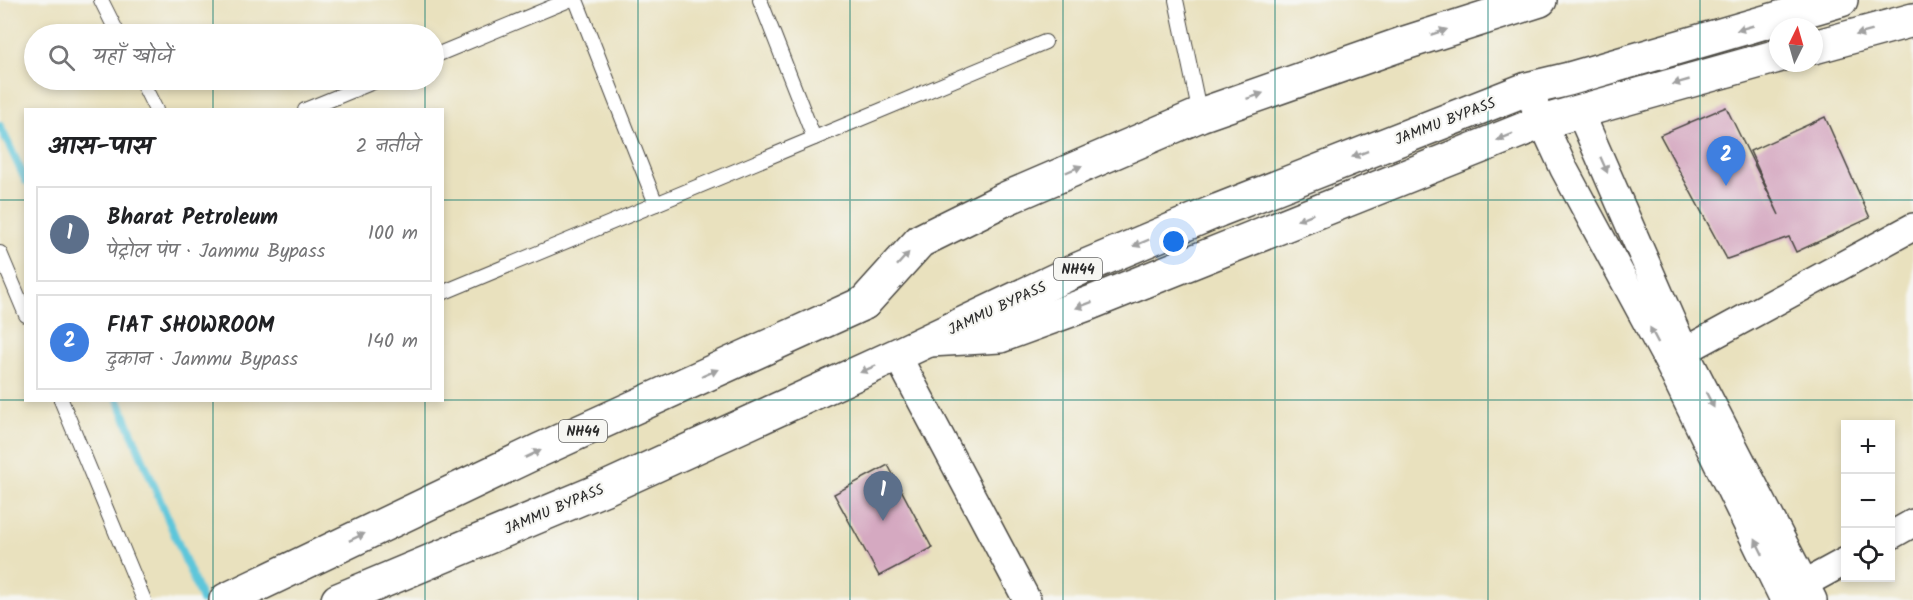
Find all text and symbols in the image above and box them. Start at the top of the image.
north arrow [1769,18,1823,72]
search box [24,24,444,90]
one-way arrow [1736,24,1754,33]
one-way arrow [1430,27,1448,37]
one-way arrow [1854,29,1872,38]
text: यहाँ खोजें [93,40,172,75]
icon: search [45,41,78,74]
one-way arrow [1672,78,1690,87]
one-way arrow [1246,90,1264,100]
street label: JAMMU BYPASS [1391,92,1499,152]
text: आस-पास [48,126,152,168]
text: 2 नतीजे [356,131,420,163]
one-way arrow [1496,133,1514,142]
pin: 2 [1706,136,1746,186]
one-way arrow [1351,149,1369,159]
one-way arrow [1600,157,1609,174]
one-way arrow [1065,164,1083,173]
text: Bharat Petroleum [107,201,278,236]
one-way arrow [1295,212,1313,222]
text: 1 [66,218,73,250]
text: 100 m [368,218,418,250]
your location [1159,227,1188,256]
text: पेट्रोल पंप · Jammu Bypass [107,236,325,268]
one-way arrow [1131,238,1149,248]
one-way arrow [896,252,910,267]
road number: NH44 [1054,258,1102,280]
street label: JAMMU BYPASS [944,276,1051,342]
one-way arrow [1075,300,1093,310]
text: FIAT SHOWROOM [107,309,274,344]
text: 2 [64,326,75,358]
text: 140 m [367,326,418,358]
one-way arrow [1649,326,1659,343]
text: दुकान · Jammu Bypass [107,344,298,376]
one-way arrow [860,364,877,373]
one-way arrow [702,368,720,378]
one-way arrow [1706,392,1715,409]
road number: NH44 [559,420,607,442]
map controls [1841,420,1895,582]
button: + [1841,420,1895,474]
one-way arrow [524,449,542,459]
pin: 1 [864,472,902,521]
button: − [1841,474,1895,528]
street label: JAMMU BYPASS [501,478,608,542]
button: locate [1841,528,1895,582]
one-way arrow [348,533,365,542]
one-way arrow [1754,539,1763,556]

